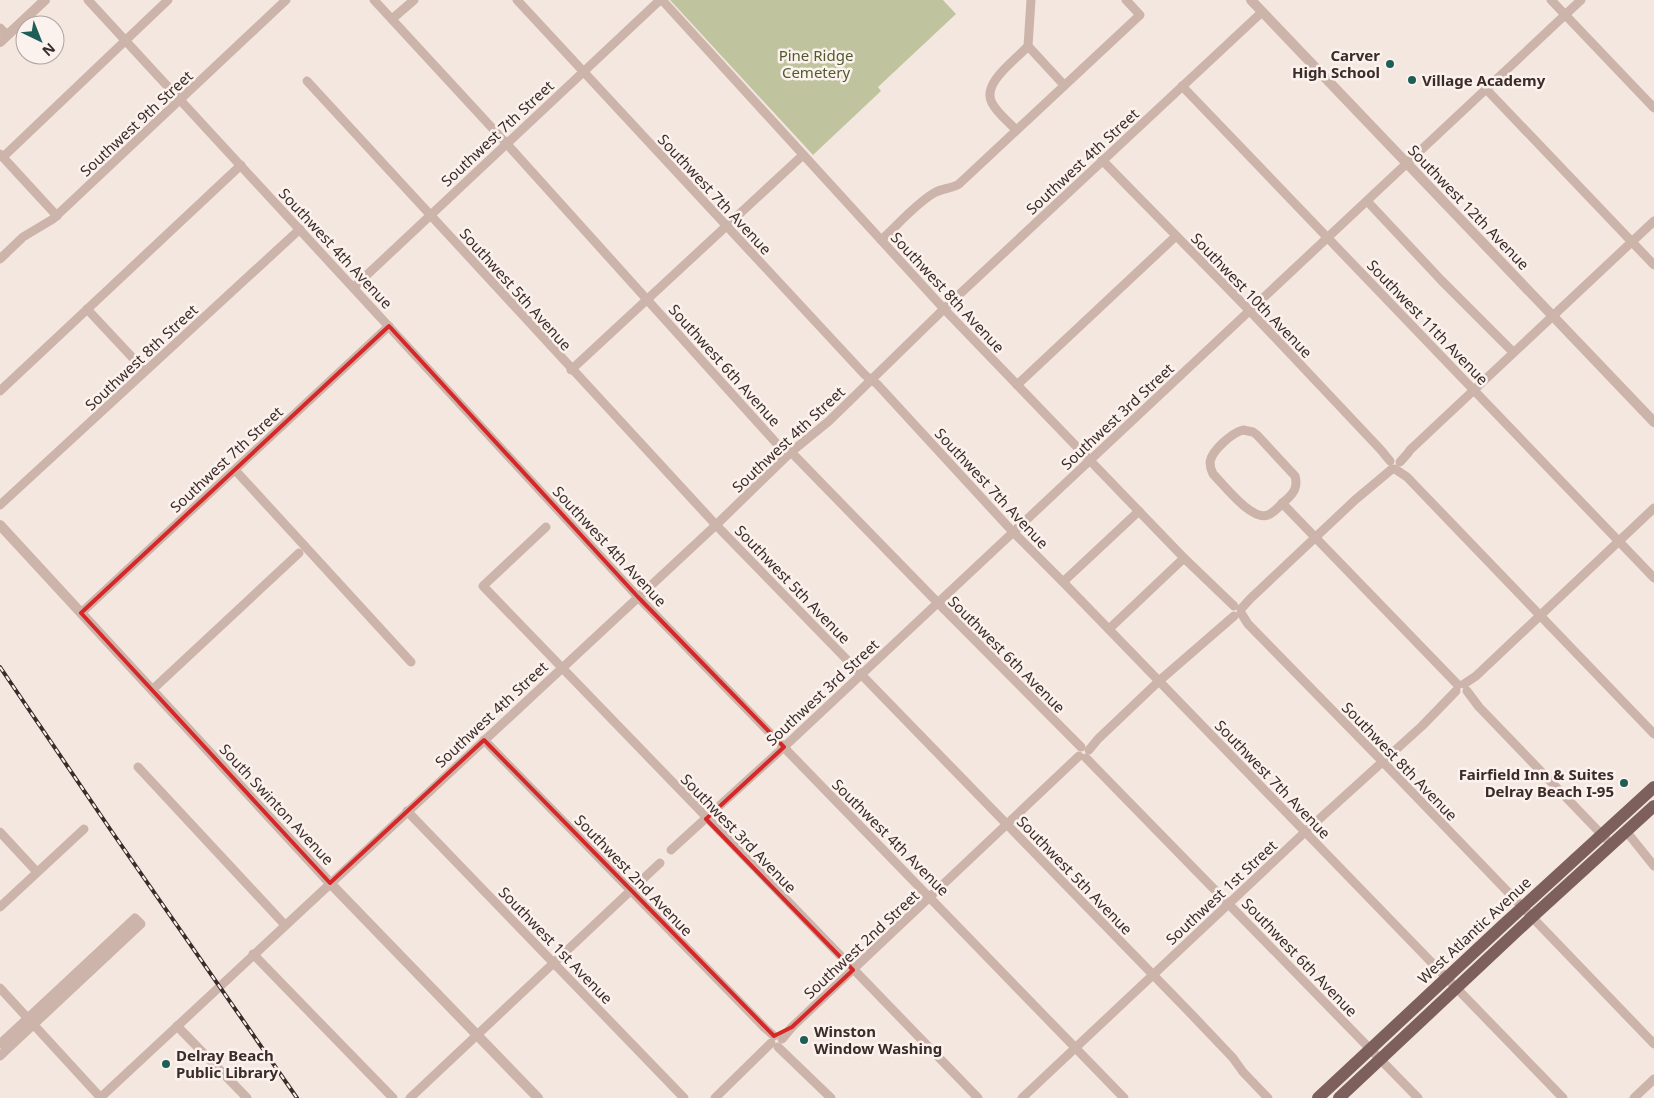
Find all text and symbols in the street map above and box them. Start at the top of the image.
north arrow [15,15,65,65]
text: N [39,39,60,61]
park label: Pine Ridge Cemetery [779,45,853,82]
place label: Carver High School [1292,45,1380,82]
marker: Carver High School [1384,58,1396,70]
street label: Southwest 9th Street [75,65,197,180]
place label: Village Academy [1422,70,1546,90]
marker: Village Academy [1406,74,1418,86]
street label: Southwest 7th Street [436,75,558,190]
street label: Southwest 4th Street [1021,103,1143,218]
street label: Southwest 7th Avenue [654,129,776,259]
street label: Southwest 12th Avenue [1404,140,1534,274]
street label: Southwest 4th Avenue [275,183,397,313]
street label: Southwest 5th Avenue [456,224,576,354]
street label: Southwest 8th Avenue [887,227,1009,357]
street label: Southwest 10th Avenue [1187,228,1317,362]
street label: Southwest 11th Avenue [1363,255,1493,389]
street label: Southwest 8th Street [80,299,202,414]
street label: Southwest 6th Avenue [665,300,785,430]
street label: Southwest 3rd Street [1056,358,1178,474]
street label: Southwest 4th Street [727,381,849,496]
street label: Southwest 7th Street [165,401,287,516]
street label: Southwest 7th Avenue [931,423,1053,553]
street label: Southwest 4th Avenue [549,481,671,611]
street label: Southwest 5th Avenue [731,520,855,648]
street label: Southwest 6th Avenue [944,591,1070,717]
street label: Southwest 3rd Street [761,634,883,750]
street label: Southwest 4th Street [430,656,552,771]
street label: Southwest 8th Avenue [1338,697,1462,825]
street label: Southwest 7th Avenue [1211,715,1335,843]
street label: South Swinton Avenue [216,739,338,869]
place label: Fairfield Inn & Suites Delray Beach I-95 [1459,764,1614,801]
street label: Southwest 3rd Avenue [677,769,801,897]
street label: Southwest 4th Avenue [828,774,954,900]
marker: Fairfield Inn & Suites Delray Beach I-95 [1618,777,1630,789]
street label: Southwest 2nd Avenue [571,810,697,940]
street label: Southwest 5th Avenue [1013,811,1137,939]
street label: Southwest 1st Street [1161,835,1281,949]
street label: West Atlantic Avenue [1413,872,1535,988]
street label: Southwest 1st Avenue [495,882,617,1008]
street label: Southwest 2nd Street [799,885,923,1003]
street label: Southwest 6th Avenue [1238,893,1362,1021]
place label: Winston Window Washing [814,1021,942,1058]
marker: Winston Window Washing [798,1034,810,1046]
place label: Delray Beach Public Library [176,1045,279,1082]
marker: Delray Beach Public Library [160,1058,172,1070]

